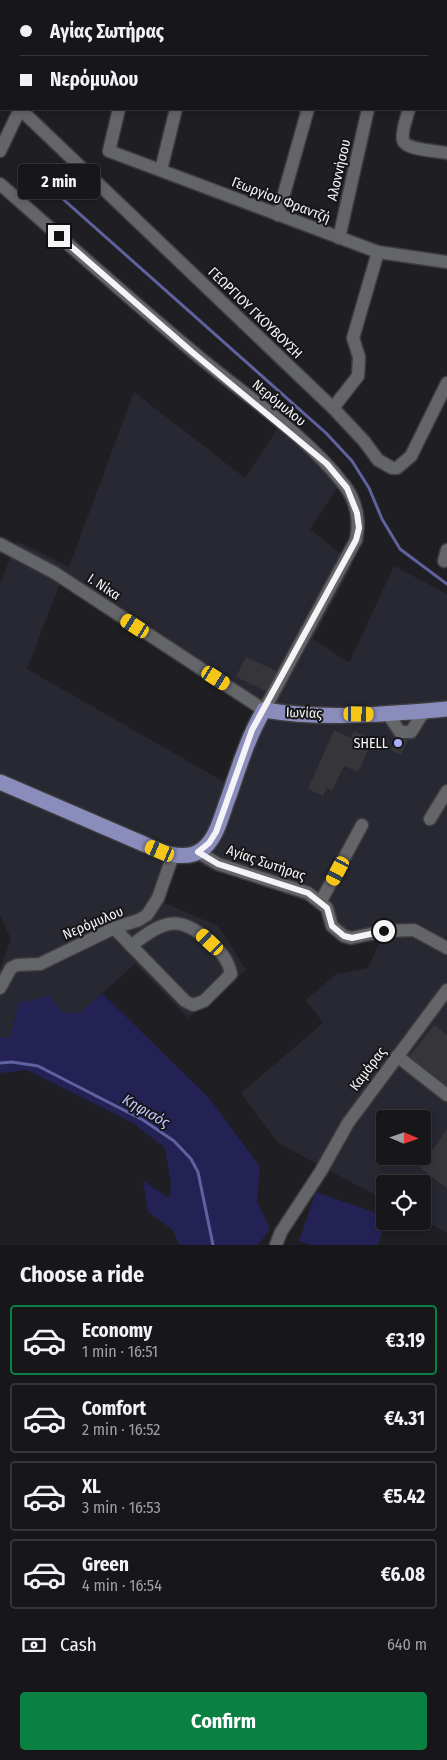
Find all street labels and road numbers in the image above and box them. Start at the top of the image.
street label: Αλοννήσου [324,138,354,202]
street label: Γεωργίου Φραντζή [229,173,333,227]
street label: ΓΕΩΡΓΙΟΥ ΓΚΟΥΒΟΥΣΗ [204,264,306,362]
street label: Νερόμυλου [249,376,309,430]
street label: Ι. Νίκα [84,570,124,604]
street label: Ιωνίας [286,704,323,722]
street label: Αγίας Σωτήρας [224,841,308,885]
street label: Νερόμυλου [60,903,126,943]
street label: Καμάρας [346,1044,390,1094]

